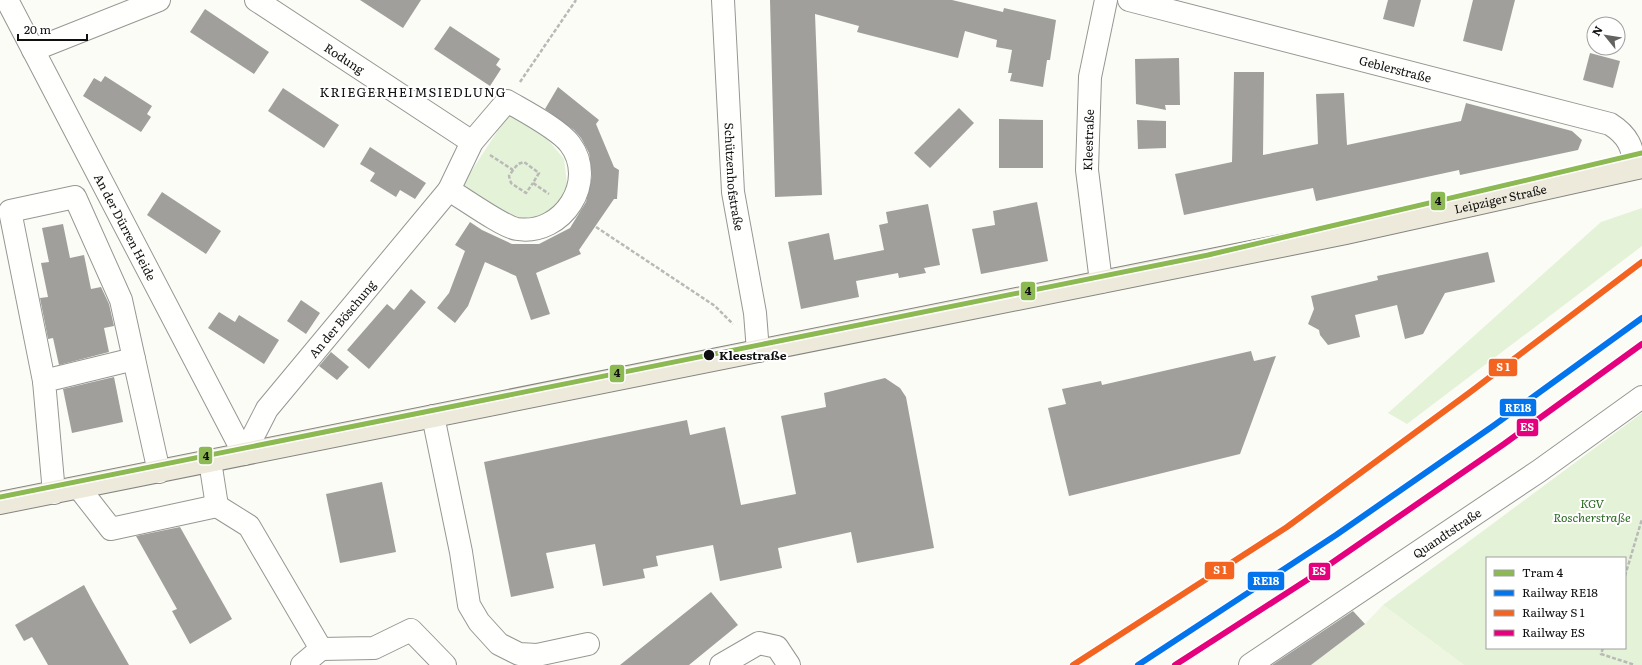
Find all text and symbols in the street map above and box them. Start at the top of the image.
scale bar [18,16,87,42]
north arrow [1586,16,1626,56]
text: 20 m [24,20,51,38]
text: N [1587,23,1606,38]
street label: Rodung [321,38,368,78]
street label: Geblerstraße [1357,51,1433,87]
district label: KRIEGERHEIMSIEDLUNG [320,82,506,101]
street label: Kleestraße [1078,109,1098,171]
street label: Schützenhofstraße [720,122,749,232]
street label: An der Dürren Heide [90,170,161,284]
street label: Leipziger Straße [1453,180,1548,218]
line badge: 4 [1430,191,1446,211]
text: 4 [1435,192,1442,208]
street label: An der Böschung [304,276,380,362]
line badge: 4 [1020,281,1036,301]
text: 4 [1025,282,1032,298]
place label: Kleestraße [719,346,787,364]
marker: Kleestraße [702,348,716,362]
line badge: S 1 [1488,358,1518,377]
text: S 1 [1496,358,1510,374]
line badge: 4 [609,364,625,383]
text: 4 [614,364,621,380]
line badge: RE18 [1499,398,1537,417]
text: RE18 [1505,399,1532,415]
line badge: ES [1516,418,1539,437]
text: ES [1520,418,1534,434]
line badge: 4 [198,446,213,465]
text: 4 [203,447,210,463]
park label: KGV Roscherstraße [1553,494,1631,526]
street label: Quandtstraße [1409,503,1485,562]
legend [1486,557,1626,649]
line badge: S 1 [1204,561,1235,580]
text: S 1 [1213,561,1227,577]
line badge: ES [1308,562,1331,581]
text: ES [1312,562,1326,578]
text: Tram 4 [1522,563,1564,581]
line badge: RE18 [1247,571,1285,591]
text: RE18 [1253,572,1280,588]
text: Railway RE18 [1522,583,1598,601]
text: Railway S 1 [1522,603,1585,621]
text: Railway ES [1522,623,1585,641]

